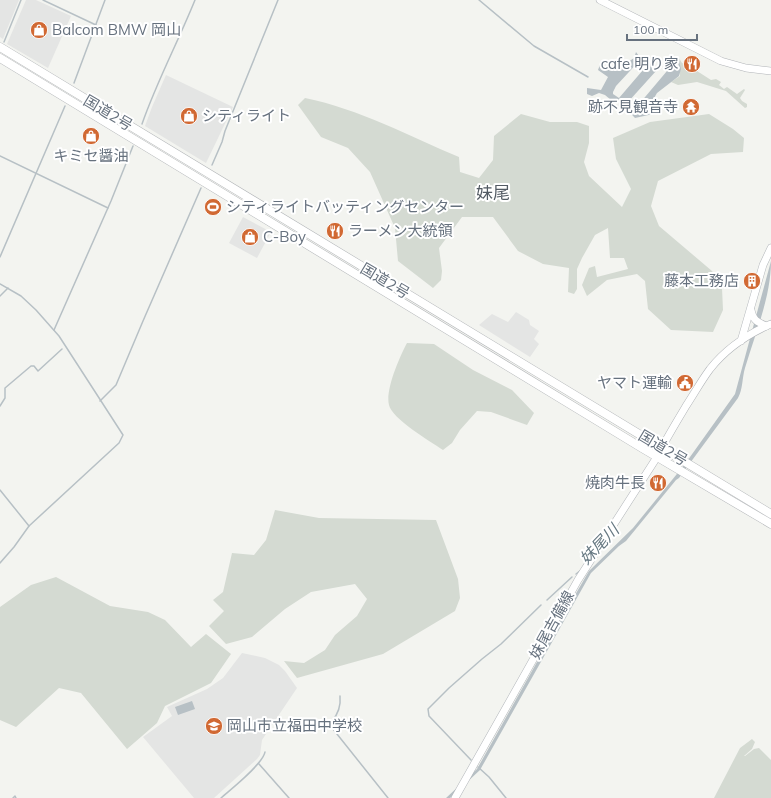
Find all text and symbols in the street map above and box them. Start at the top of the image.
scale bar [627,16,697,42]
shop icon: Balcom BMW 岡山 [29,20,49,40]
place label: Balcom BMW 岡山 [52,20,181,39]
text: 100 m [633,22,668,37]
place label: cafe 明り家 [601,54,679,73]
restaurant icon: cafe 明り家 [682,54,702,74]
street label: 国道2号 [80,91,136,135]
place label: 跡不見観音寺 [588,97,678,116]
temple icon: 跡不見観音寺 [681,97,701,117]
shop icon: シティライト [179,106,199,126]
place label: シティライト [202,106,291,125]
shop icon: キミセ醤油 [81,126,101,146]
place label: キミセ醤油 [53,146,129,165]
district label: 妹尾 [476,182,510,203]
sports icon: シティライトバッティングセンター [203,197,223,217]
place label: シティライトバッティングセンター [226,197,464,216]
restaurant icon: ラーメン大統領 [325,221,345,241]
place label: ラーメン大統領 [348,221,452,240]
shop icon: C-Boy [240,227,260,247]
place label: C-Boy [263,227,306,246]
street label: 国道2号 [357,259,413,303]
place label: 藤本工務店 [664,271,739,290]
building icon: 藤本工務店 [742,271,762,291]
place label: ヤマト運輸 [597,373,672,392]
public building icon: ヤマト運輸 [675,373,695,393]
street label: 国道2号 [635,426,691,470]
place label: 焼肉牛長 [585,473,645,492]
restaurant icon: 焼肉牛長 [648,473,668,493]
water label: 妹尾川 [575,518,624,568]
street label: 妹尾吉備線 [525,587,578,662]
school or university icon: 岡山市立福田中学校 [204,716,224,736]
place label: 岡山市立福田中学校 [227,716,362,735]

